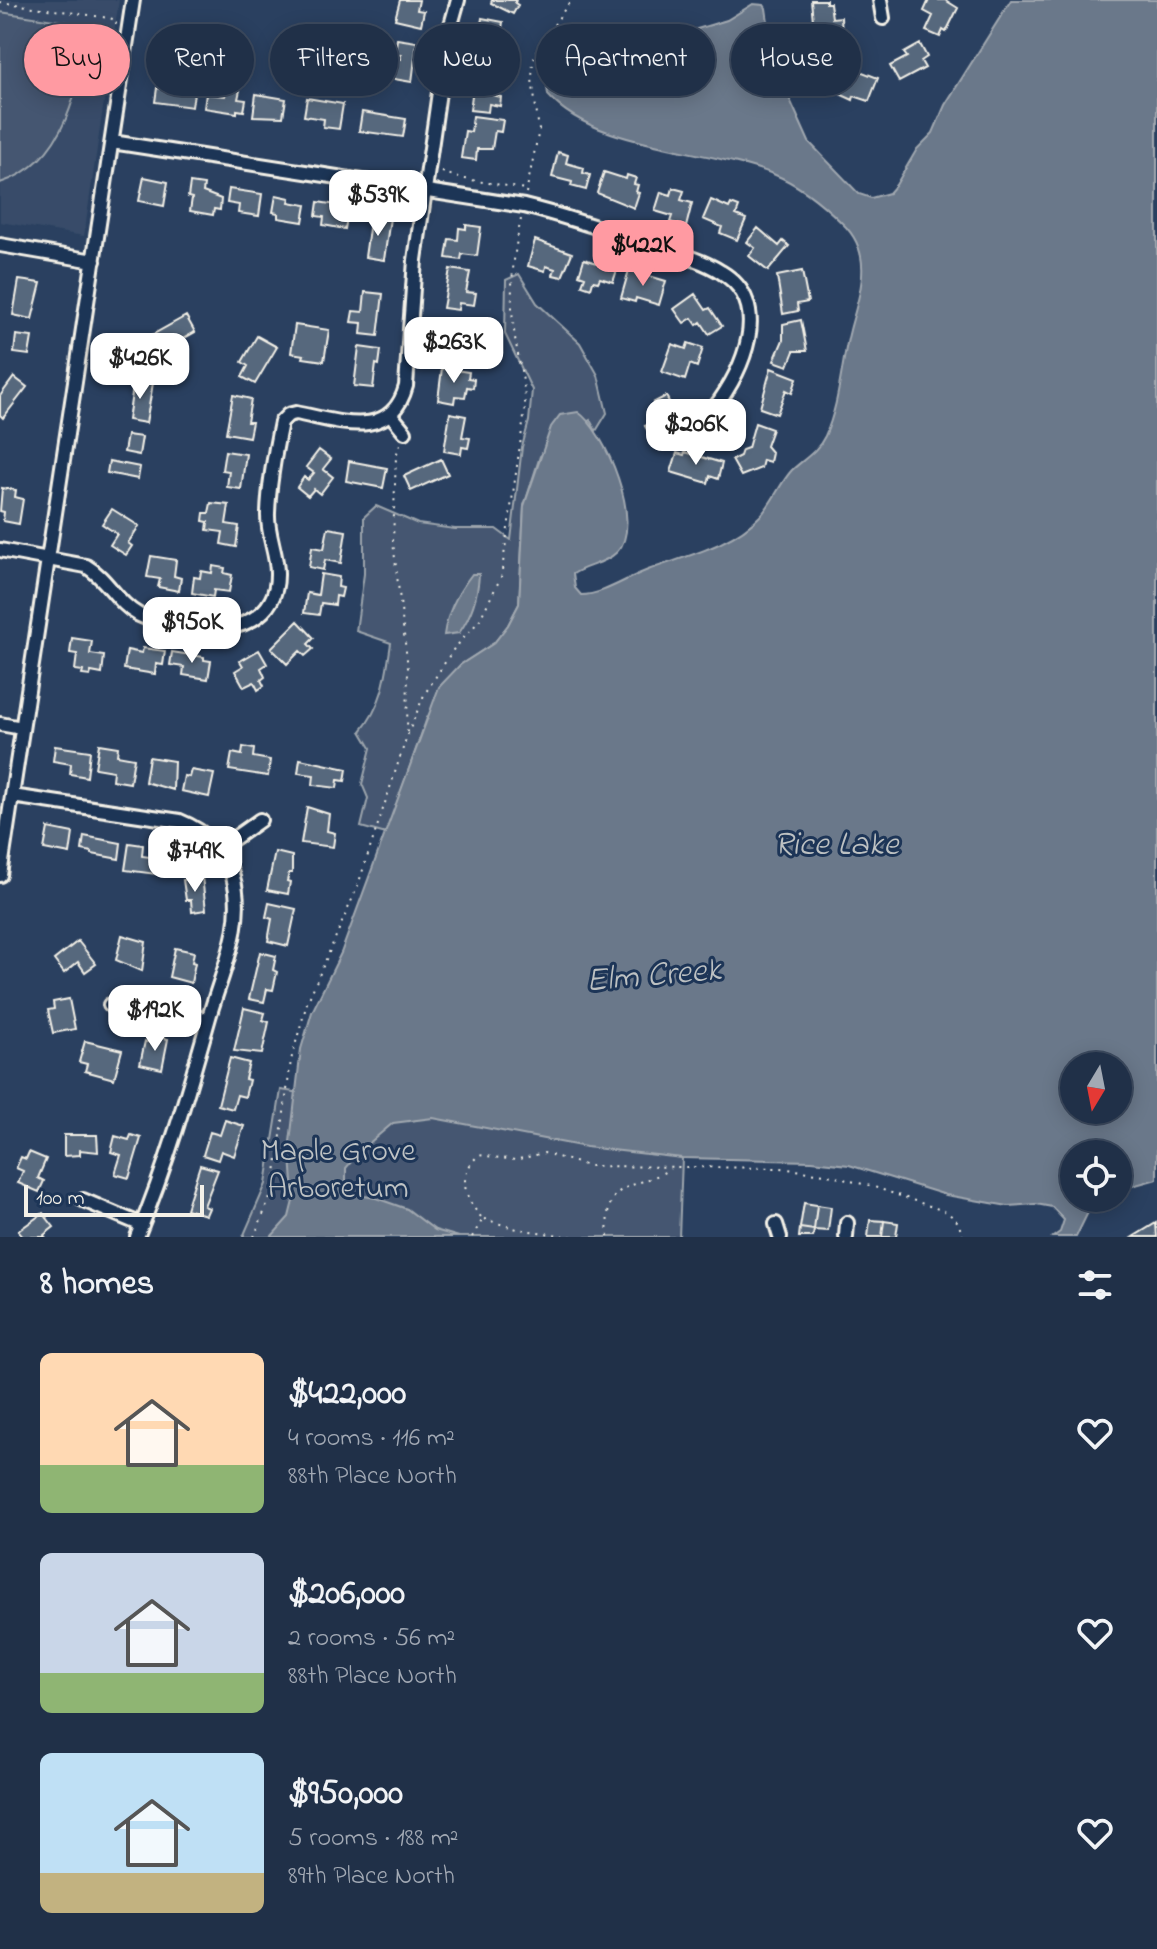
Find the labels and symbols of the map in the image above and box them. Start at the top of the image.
pin: $539K [322,170,434,238]
pin: $422K [587,220,699,288]
pin: $263K [398,317,510,385]
pin: $426K [84,333,196,401]
pin: $206K [640,399,752,467]
pin: $950K [136,597,248,665]
water label: Rice Lake [774,821,900,871]
pin: $749K [139,826,251,894]
water label: Elm Creek [584,946,725,1008]
pin: $192K [99,985,211,1053]
north arrow [1060,1052,1132,1124]
park label: Maple Grove Arboretum [260,1129,416,1213]
scale bar [24,1181,204,1217]

